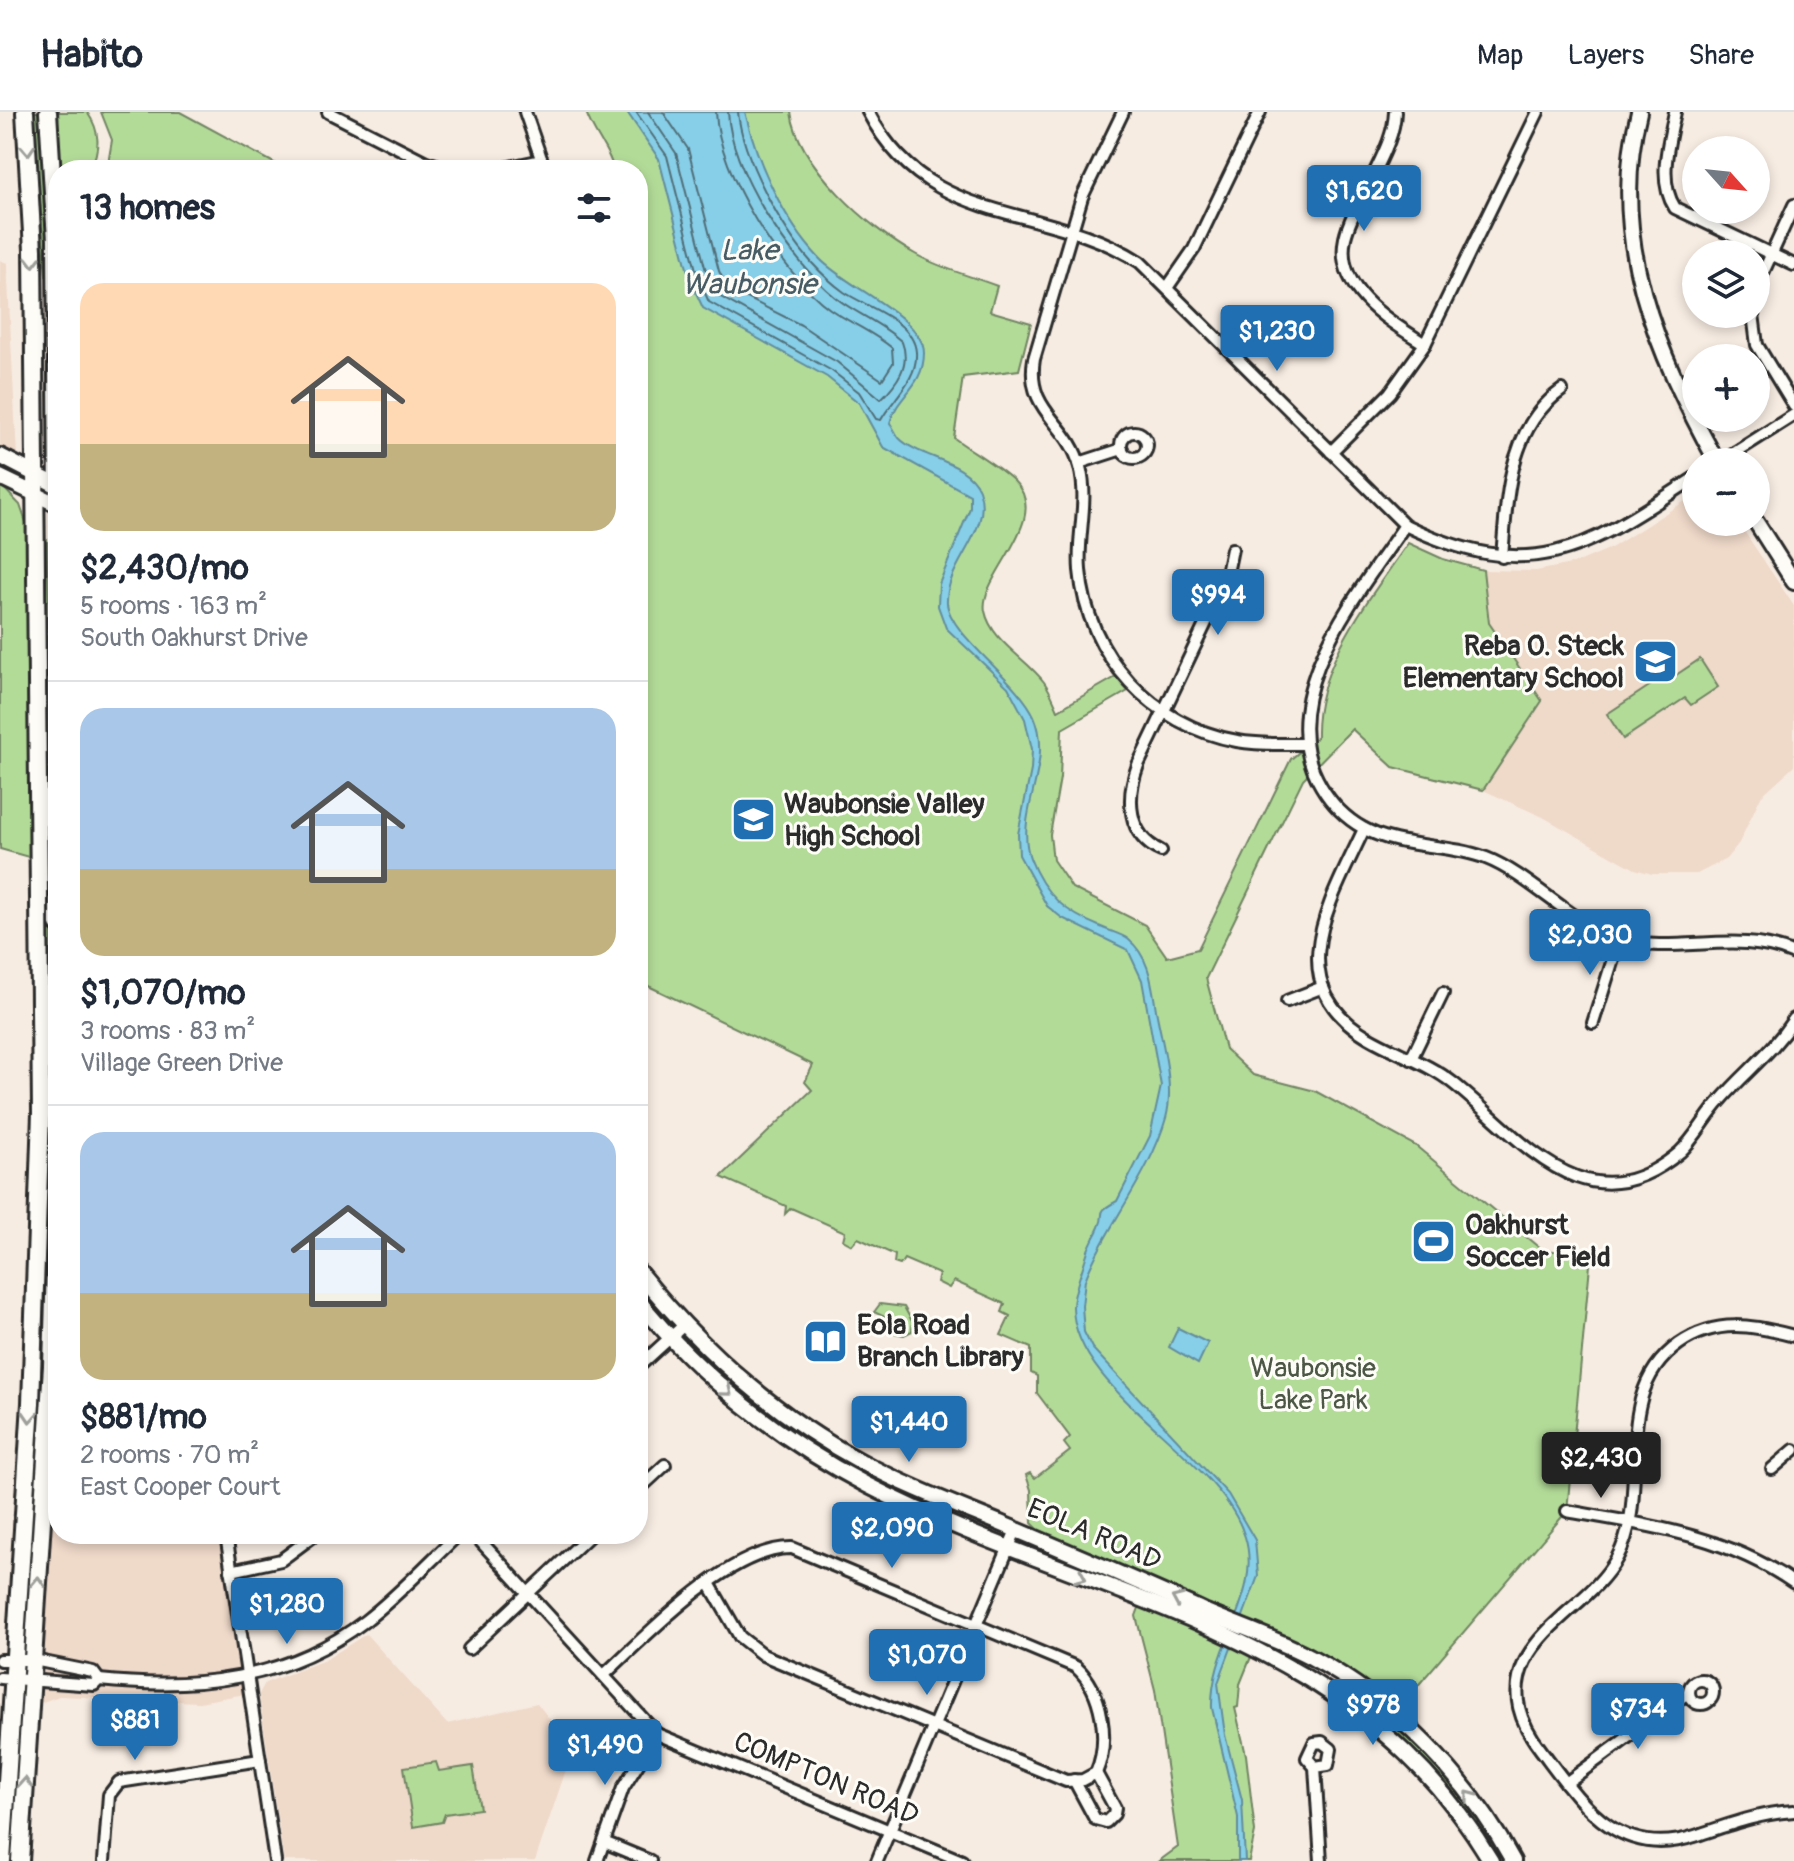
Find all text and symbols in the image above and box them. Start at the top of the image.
text: Habito [40,31,143,79]
text: Map [1477,38,1523,73]
text: Layers [1567,38,1644,73]
text: Share [1688,38,1754,73]
north arrow [1682,136,1770,224]
map controls [1682,136,1770,536]
one-way arrow [19,144,36,157]
pin: $1,620 [1299,165,1429,233]
text: $1,620 [1325,175,1403,207]
icon: filters [572,186,616,230]
text: 13 homes [80,187,215,230]
water label: Lake Waubonsie [682,232,819,303]
button: layers [1682,240,1770,328]
one-way arrow [24,256,42,269]
pin: $1,230 [1212,305,1342,373]
text: $1,230 [1239,315,1315,347]
icon: home [276,335,420,479]
button: + [1682,344,1770,432]
button: − [1682,448,1770,536]
text: $2,430/mo [80,547,249,590]
pin: $994 [1171,569,1265,637]
text: $994 [1190,579,1246,611]
text: 5 rooms · 163 m² [80,590,267,622]
text: South Oakhurst Drive [80,622,308,654]
place label: Reba O. Steck Elementary School [1403,629,1624,696]
school or university icon: Reba O. Steck Elementary School [1631,638,1679,686]
icon: home [276,760,420,904]
place label: Waubonsie Valley High School [784,787,985,854]
school or university icon: Waubonsie Valley High School [729,796,777,844]
pin: $2,030 [1525,909,1655,977]
text: $2,030 [1547,919,1633,951]
text: $1,070/mo [80,972,245,1015]
text: 3 rooms · 83 m² [80,1015,255,1047]
text: Village Green Drive [80,1047,283,1079]
icon: home [276,1184,420,1328]
place label: Oakhurst Soccer Field [1465,1208,1611,1275]
sports icon: Oakhurst Soccer Field [1410,1217,1458,1265]
place label: Eola Road Branch Library [857,1308,1024,1375]
library icon: Eola Road Branch Library [802,1317,850,1365]
park label: Waubonsie Lake Park [1250,1351,1376,1418]
one-way arrow [718,1381,732,1396]
text: $881/mo [80,1396,207,1439]
pin: $1,440 [844,1396,974,1464]
text: $1,440 [870,1406,948,1438]
one-way arrow [22,1411,39,1424]
pin: $2,430 [1536,1432,1666,1500]
text: 2 rooms · 70 m² [80,1439,259,1471]
text: $2,430 [1560,1442,1642,1474]
text: East Cooper Court [80,1471,280,1503]
street label: EOLA ROAD [1022,1491,1166,1579]
pin: $2,090 [827,1502,957,1570]
text: $2,090 [850,1512,934,1544]
one-way arrow [1073,1567,1087,1584]
one-way arrow [29,1575,46,1588]
pin: $1,280 [222,1578,352,1646]
text: $1,280 [249,1588,325,1620]
one-way arrow [1171,1593,1185,1609]
pin: $1,070 [862,1629,992,1697]
text: $1,070 [887,1639,967,1671]
pin: $978 [1326,1679,1420,1747]
pin: $734 [1591,1683,1685,1751]
text: $978 [1346,1689,1400,1721]
text: $734 [1609,1693,1667,1725]
pin: $881 [88,1694,182,1762]
text: $881 [110,1704,160,1736]
pin: $1,490 [540,1719,670,1787]
street label: COMPTON ROAD [728,1724,924,1834]
text: $1,490 [566,1729,644,1761]
one-way arrow [16,1776,33,1789]
one-way arrow [1466,1790,1480,1805]

